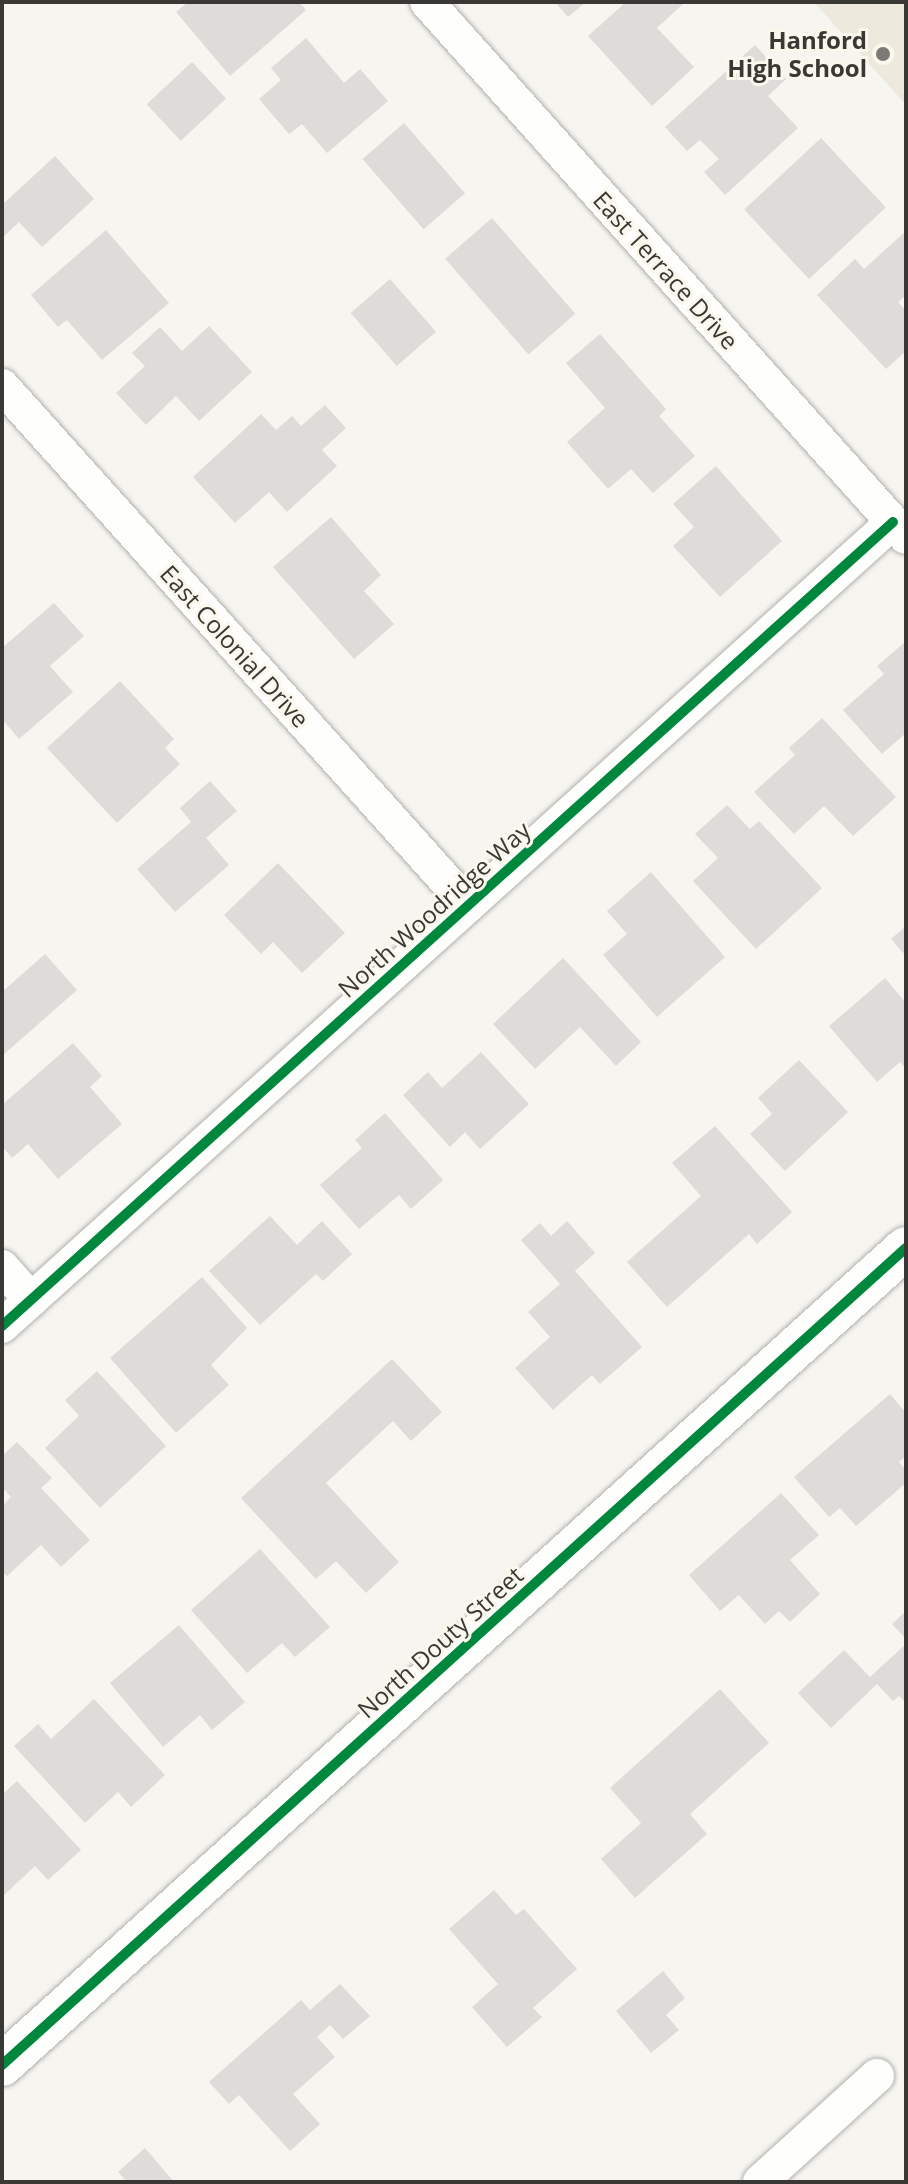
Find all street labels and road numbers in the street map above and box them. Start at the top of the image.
street label: East Terrace Drive [588,185,744,355]
street label: East Colonial Drive [155,559,315,733]
street label: North Woodridge Way [332,815,536,1003]
street label: North Douty Street [352,1560,528,1724]

